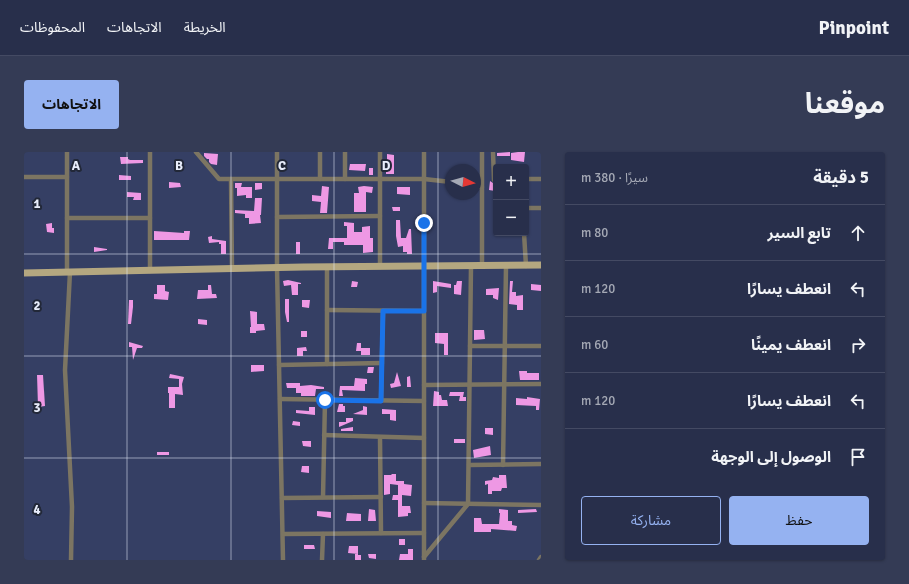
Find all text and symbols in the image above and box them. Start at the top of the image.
text: Pinpoint [818,16,889,40]
text: المحفوظات [20,19,85,36]
text: الاتجاهات [107,19,162,36]
text: الخريطة [184,19,226,36]
button: الاتجاهات [24,80,119,129]
text: موقعنا [805,87,885,121]
text: A [72,158,81,174]
text: B [175,158,183,174]
text: C [278,158,286,174]
text: D [382,158,391,174]
north arrow [445,164,481,200]
map controls [493,164,529,236]
button: + [493,164,529,200]
text: 5 دقيقة [813,167,869,188]
text: سيرًا · 380 m [581,170,648,186]
text: 1 [33,196,41,212]
button: − [493,200,529,236]
route end [415,214,433,232]
icon: ahead [847,222,869,244]
text: تابع السير [768,224,831,242]
text: 80 m [581,225,608,241]
icon: left [847,278,869,300]
text: انعطف يسارًا [747,280,831,298]
text: 120 m [581,281,615,297]
text: 2 [33,298,41,314]
icon: right [847,334,869,356]
text: انعطف يمينًا [751,336,831,354]
text: 60 m [581,337,608,353]
icon: left [847,390,869,412]
route start [316,391,334,409]
text: انعطف يسارًا [747,392,831,410]
text: 120 m [581,393,615,409]
text: 3 [33,400,41,416]
icon: arrive [847,446,869,468]
text: الوصول إلى الوجهة [711,448,831,466]
button: مشاركة [581,496,721,545]
button: حفظ [729,496,869,545]
text: 4 [33,502,41,518]

